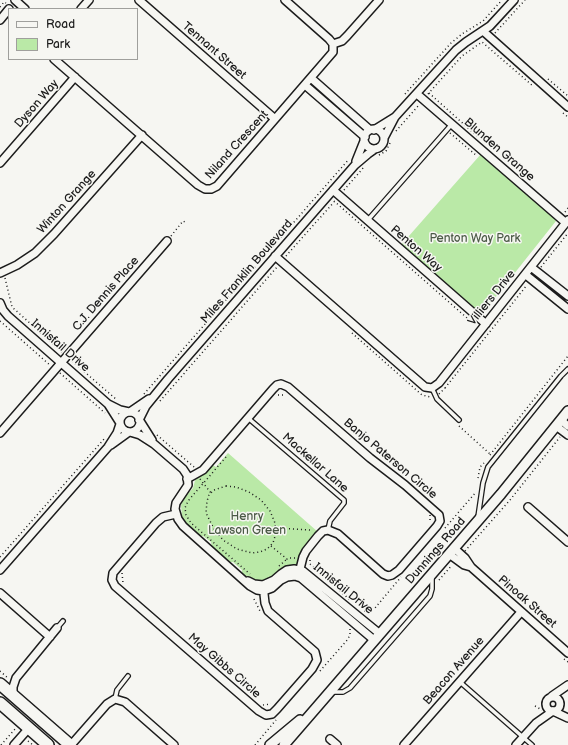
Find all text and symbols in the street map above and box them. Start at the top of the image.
legend [8,8,138,60]
text: Road [46,17,75,32]
street label: Tennant Street [179,19,249,83]
text: Park [46,37,70,52]
street label: Dyson Way [12,77,62,131]
street label: Niland Crescent [202,108,272,182]
street label: Blunden Grange [461,115,537,185]
street label: Winton Grange [35,167,99,237]
street label: Miles Franklin Boulevard [198,217,296,327]
street label: Penton Way [387,223,445,275]
park label: Penton Way Park [430,232,520,246]
street label: C.J. Dennis Place [70,254,142,334]
street label: Villiers Drive [465,267,519,329]
street label: Innisfail Drive [28,317,92,375]
street label: Banjo Paterson Circle [340,416,440,502]
street label: Mackellar Lane [279,430,351,496]
park label: Henry Lawson Green [208,510,286,538]
street label: Dunnings Road [403,515,469,587]
street label: Innisfail Drive [310,560,376,618]
street label: Pinoak Street [495,573,559,631]
street label: May Gibbs Circle [185,630,263,702]
street label: Beacon Avenue [420,634,488,708]

